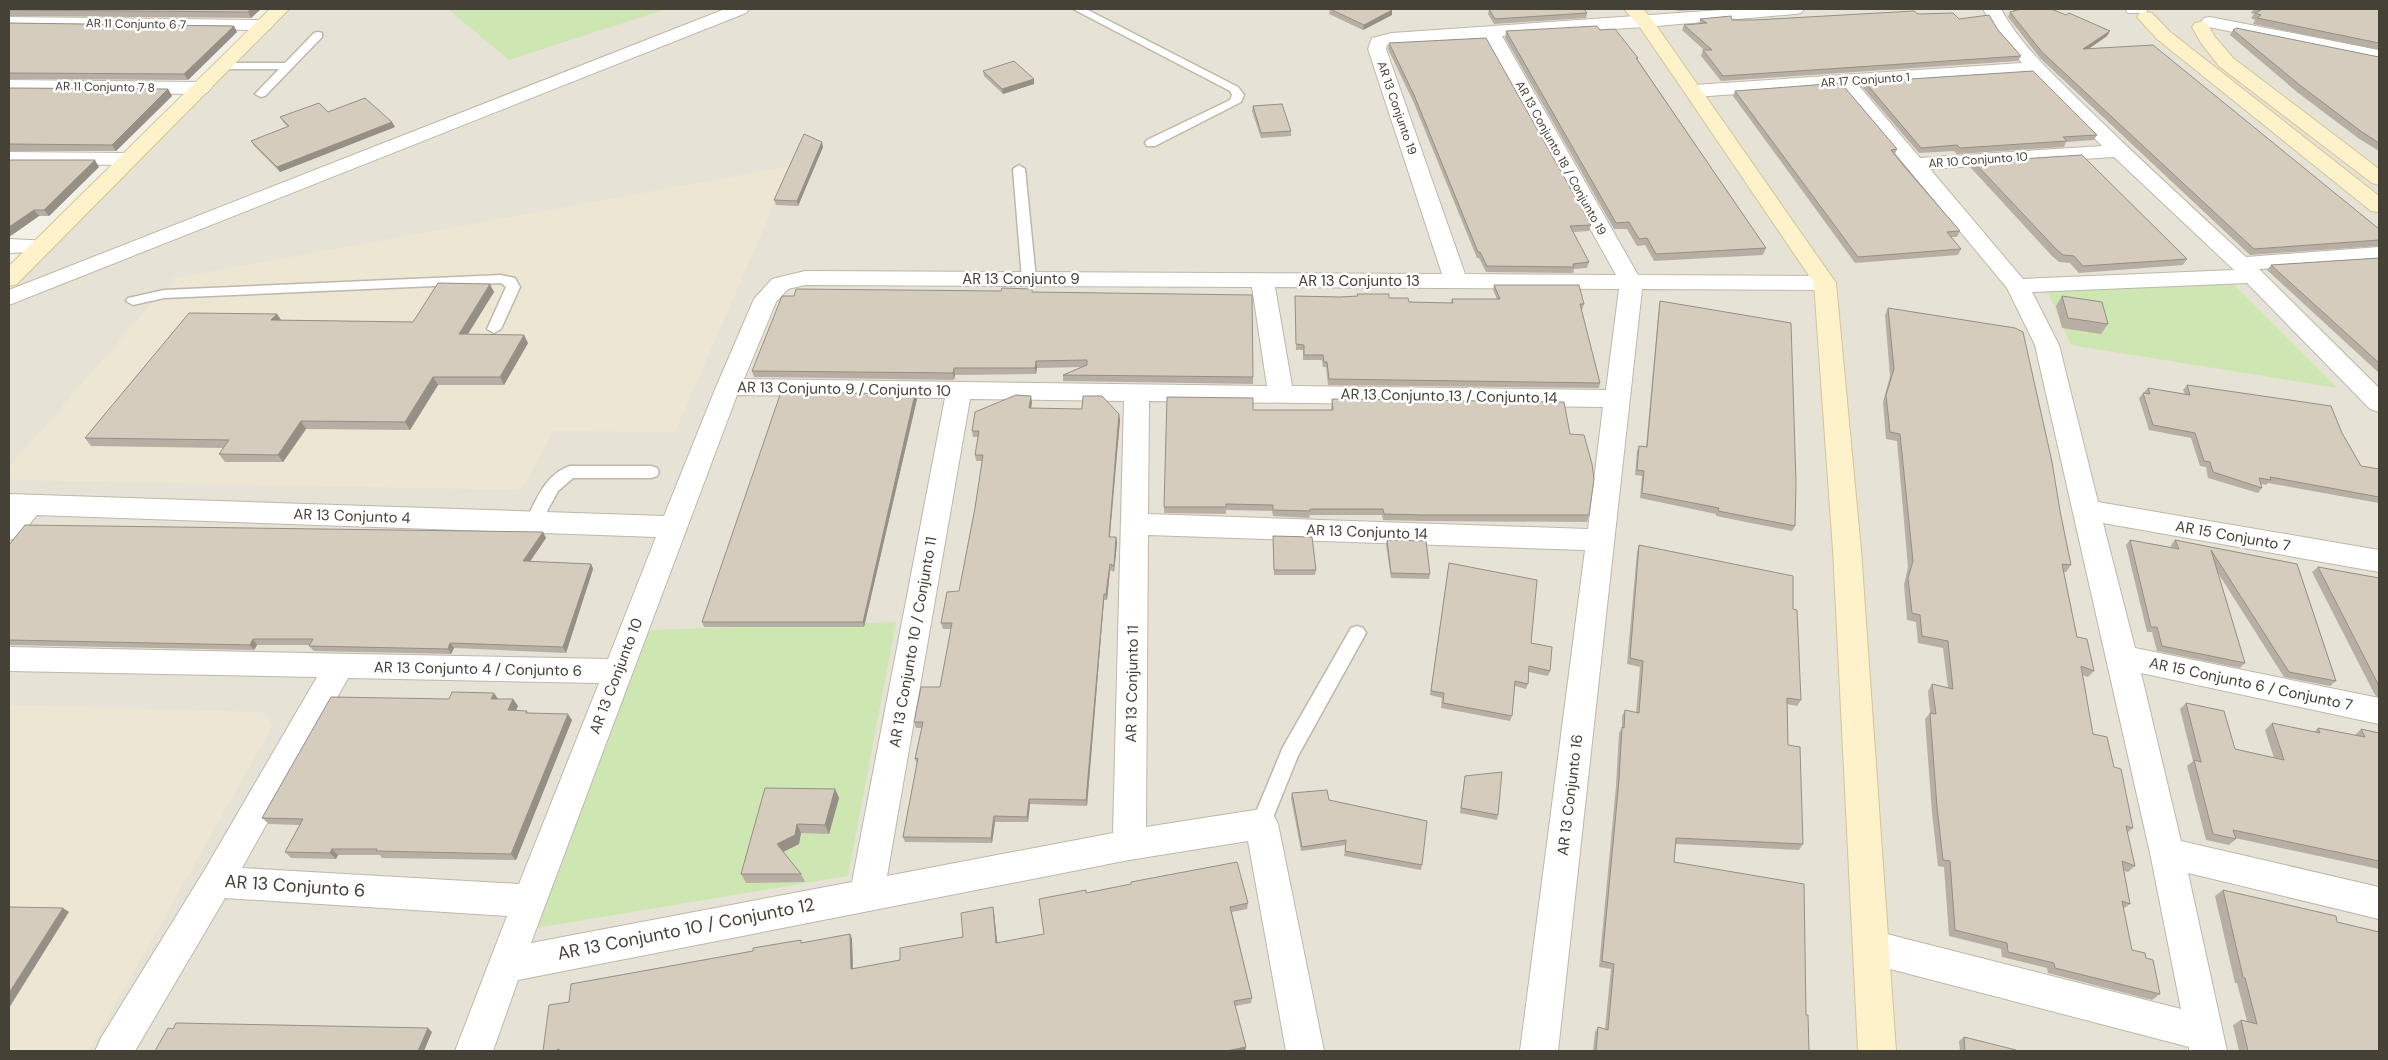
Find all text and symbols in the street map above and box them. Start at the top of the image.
street label: AR 11 Conjunto 6 7 [86,15,186,33]
street label: AR 13 Conjunto 19 [1374,59,1420,157]
street label: AR 17 Conjunto 1 [1820,69,1910,91]
street label: AR 11 Conjunto 7 8 [55,78,155,96]
street label: AR 13 Conjunto 18 / Conjunto 19 [1512,78,1610,238]
street label: AR 10 Conjunto 10 [1928,149,2028,171]
street label: AR 13 Conjunto 9 [962,269,1080,289]
street label: AR 13 Conjunto 13 [1298,271,1420,291]
street label: AR 13 Conjunto 9 / Conjunto 10 [737,377,951,401]
street label: AR 13 Conjunto 13 / Conjunto 14 [1340,384,1558,408]
street label: AR 13 Conjunto 4 [293,504,411,528]
street label: AR 15 Conjunto 7 [2174,516,2292,556]
street label: AR 13 Conjunto 14 [1306,520,1428,544]
street label: AR 13 Conjunto 10 / Conjunto 11 [885,535,941,749]
street label: AR 13 Conjunto 10 [585,615,647,737]
street label: AR 13 Conjunto 11 [1121,625,1143,743]
street label: AR 15 Conjunto 6 / Conjunto 7 [2148,653,2354,715]
street label: AR 13 Conjunto 4 / Conjunto 6 [374,657,582,681]
street label: AR 13 Conjunto 16 [1553,733,1587,857]
street label: AR 13 Conjunto 6 [224,869,366,903]
street label: AR 13 Conjunto 10 / Conjunto 12 [555,892,817,966]

